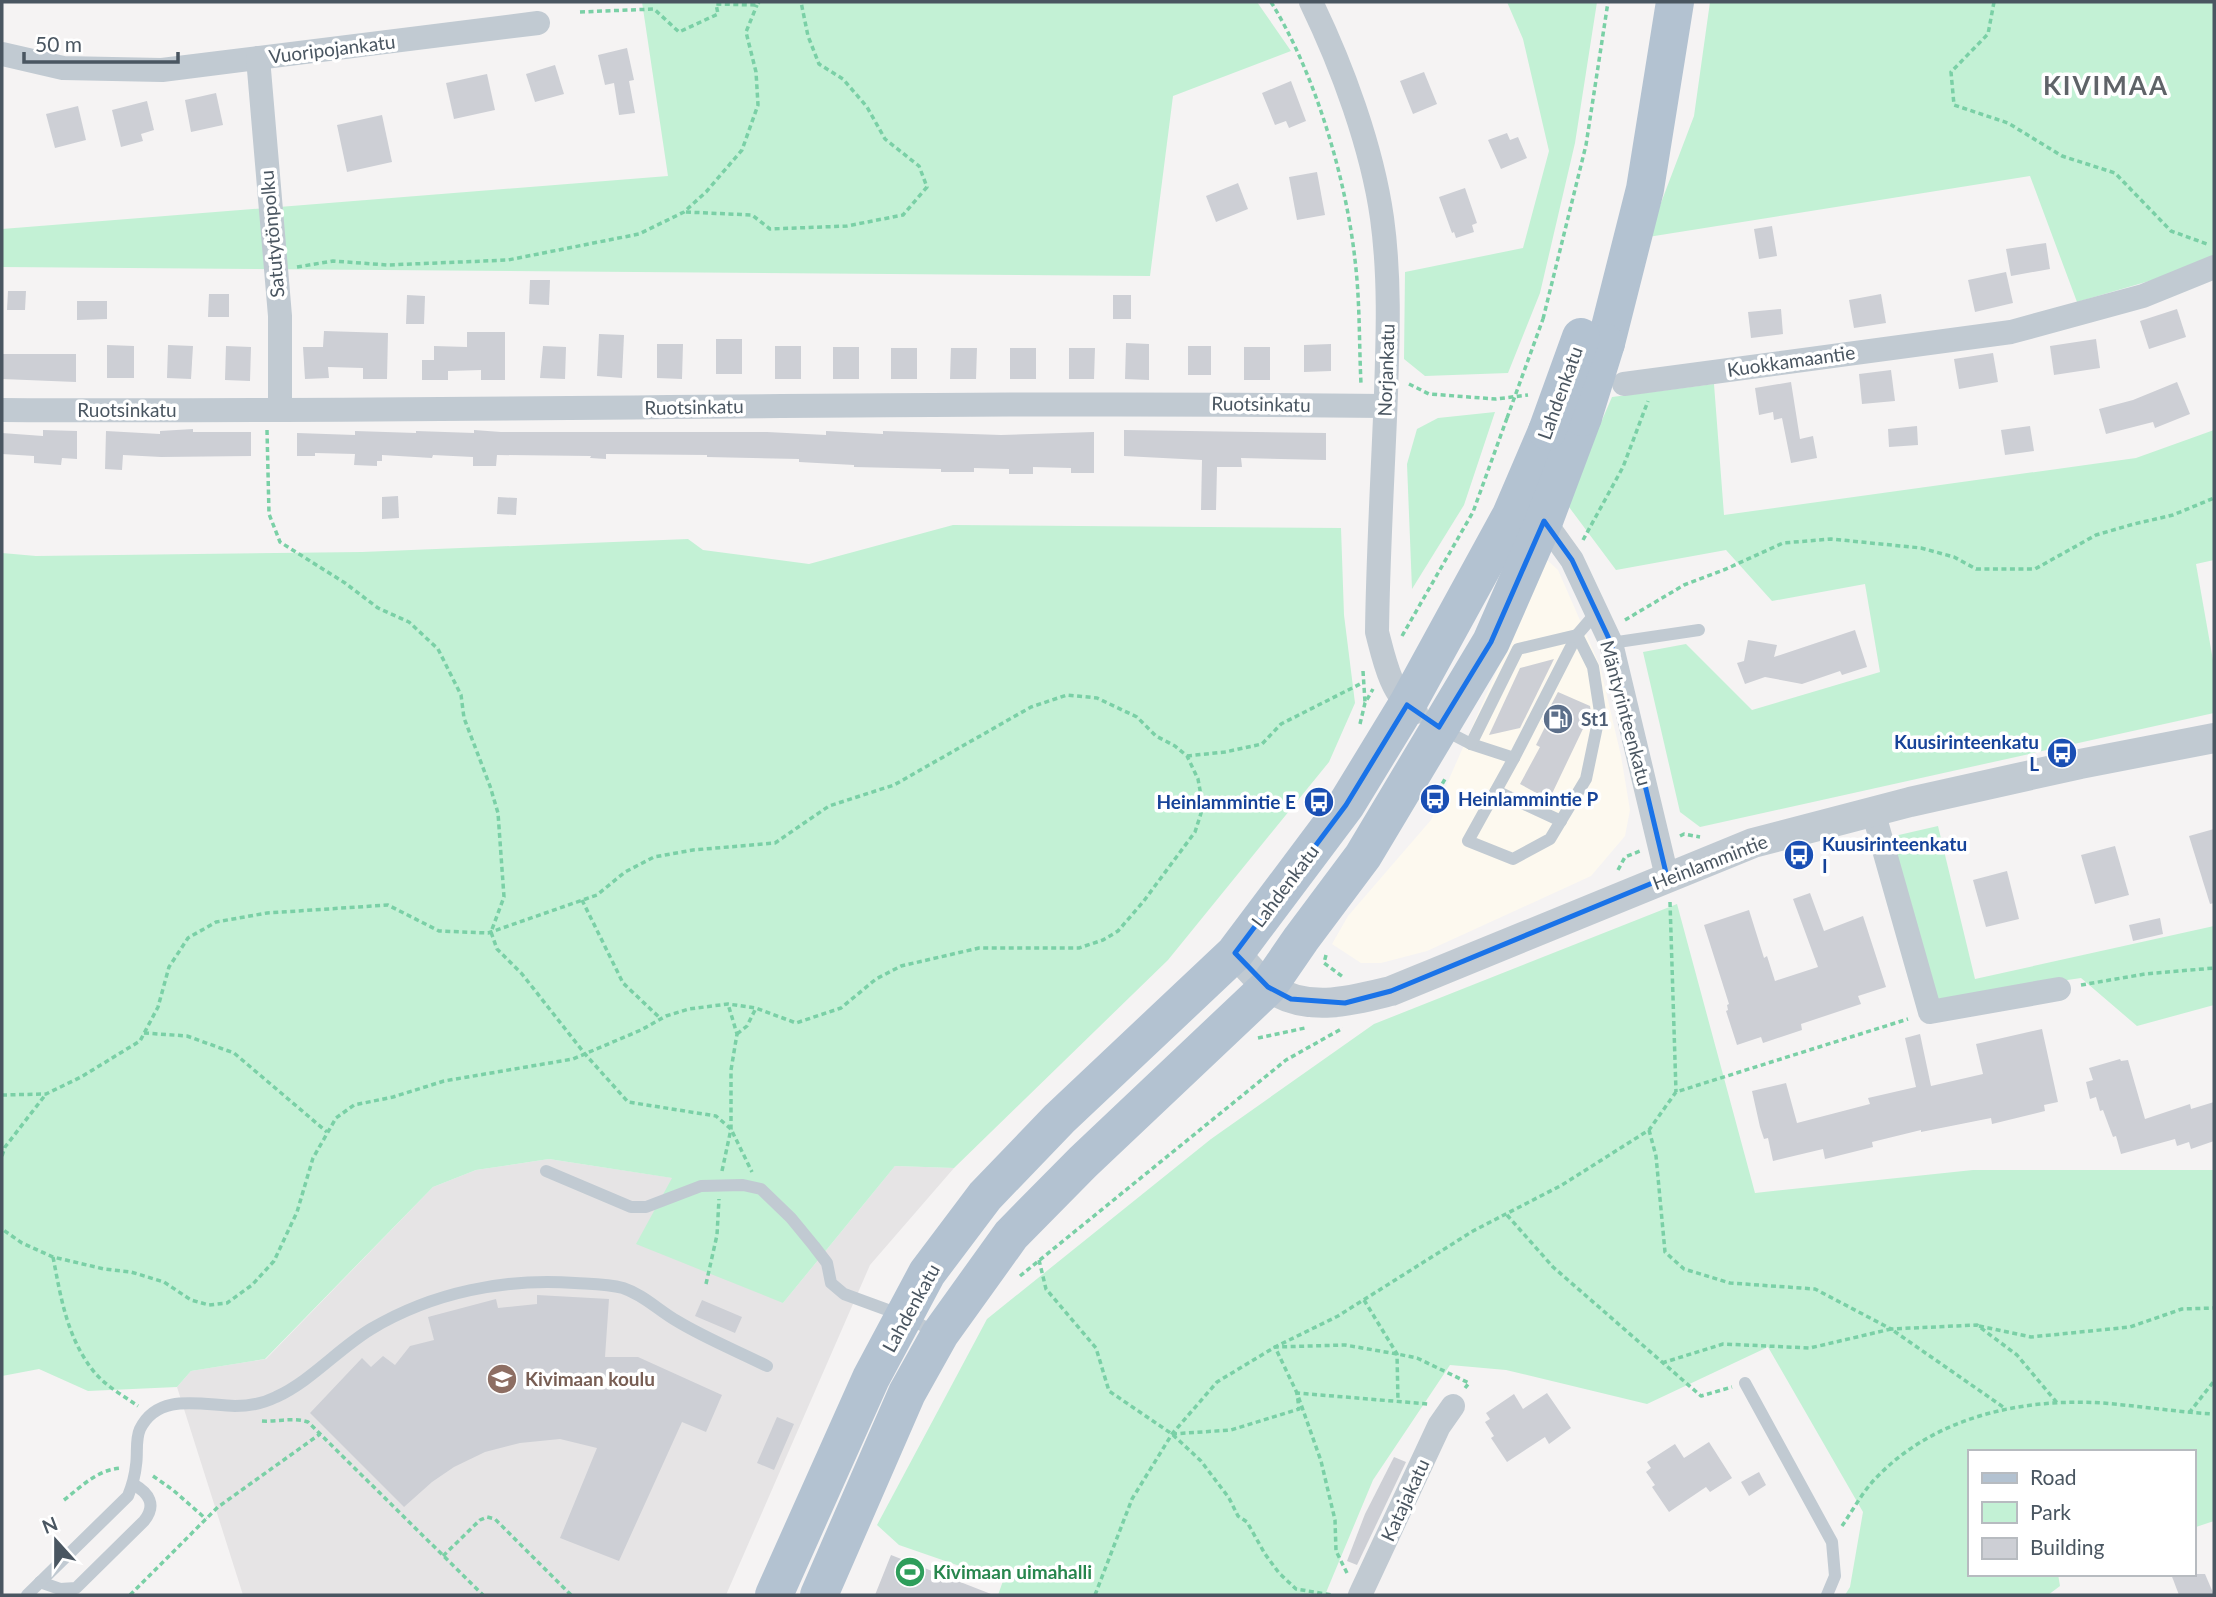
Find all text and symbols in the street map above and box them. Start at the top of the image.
scale bar [24,21,178,65]
street label: Vuoripojankatu [267,29,396,68]
text: 50 m [35,31,82,56]
district label: KIVIMAA [2043,69,2169,101]
street label: Satutytönpolku [254,169,289,299]
street label: Norjankatu [1372,323,1399,417]
street label: Kuokkamaantie [1725,340,1856,381]
street label: Lahdenkatu [1532,343,1587,443]
street label: Ruotsinkatu [1211,391,1311,416]
street label: Ruotsinkatu [644,394,744,419]
street label: Ruotsinkatu [77,398,177,421]
street label: Mäntyrinteenkatu [1596,638,1657,788]
fuel station icon: St1 [1541,702,1575,736]
place label: St1 [1581,707,1609,730]
place label: Kuusirinteenkatu L [1894,730,2039,775]
bus stop icon: Kuusirinteenkatu L [2045,736,2079,770]
bus stop icon: Heinlammintie P [1418,782,1452,816]
bus stop icon: Heinlammintie E [1302,785,1336,819]
place label: Heinlammintie P [1458,787,1599,810]
place label: Heinlammintie E [1156,790,1296,813]
street label: Heinlammintie [1649,829,1771,894]
place label: Kuusirinteenkatu I [1822,832,1967,877]
bus stop icon: Kuusirinteenkatu I [1782,838,1816,872]
street label: Lahdenkatu [1246,840,1323,932]
street label: Lahdenkatu [877,1260,944,1356]
school or university icon: Kivimaan koulu [485,1362,519,1396]
place label: Kivimaan koulu [525,1367,655,1390]
legend [1968,1450,2195,1576]
street label: Katajakatu [1375,1455,1434,1545]
text: Road [2030,1464,2077,1489]
text: Park [2030,1499,2071,1524]
north arrow [21,1506,91,1576]
text: N [39,1511,61,1538]
text: Building [2030,1534,2105,1559]
sports icon: Kivimaan uimahalli [893,1555,927,1589]
place label: Kivimaan uimahalli [933,1560,1092,1583]

